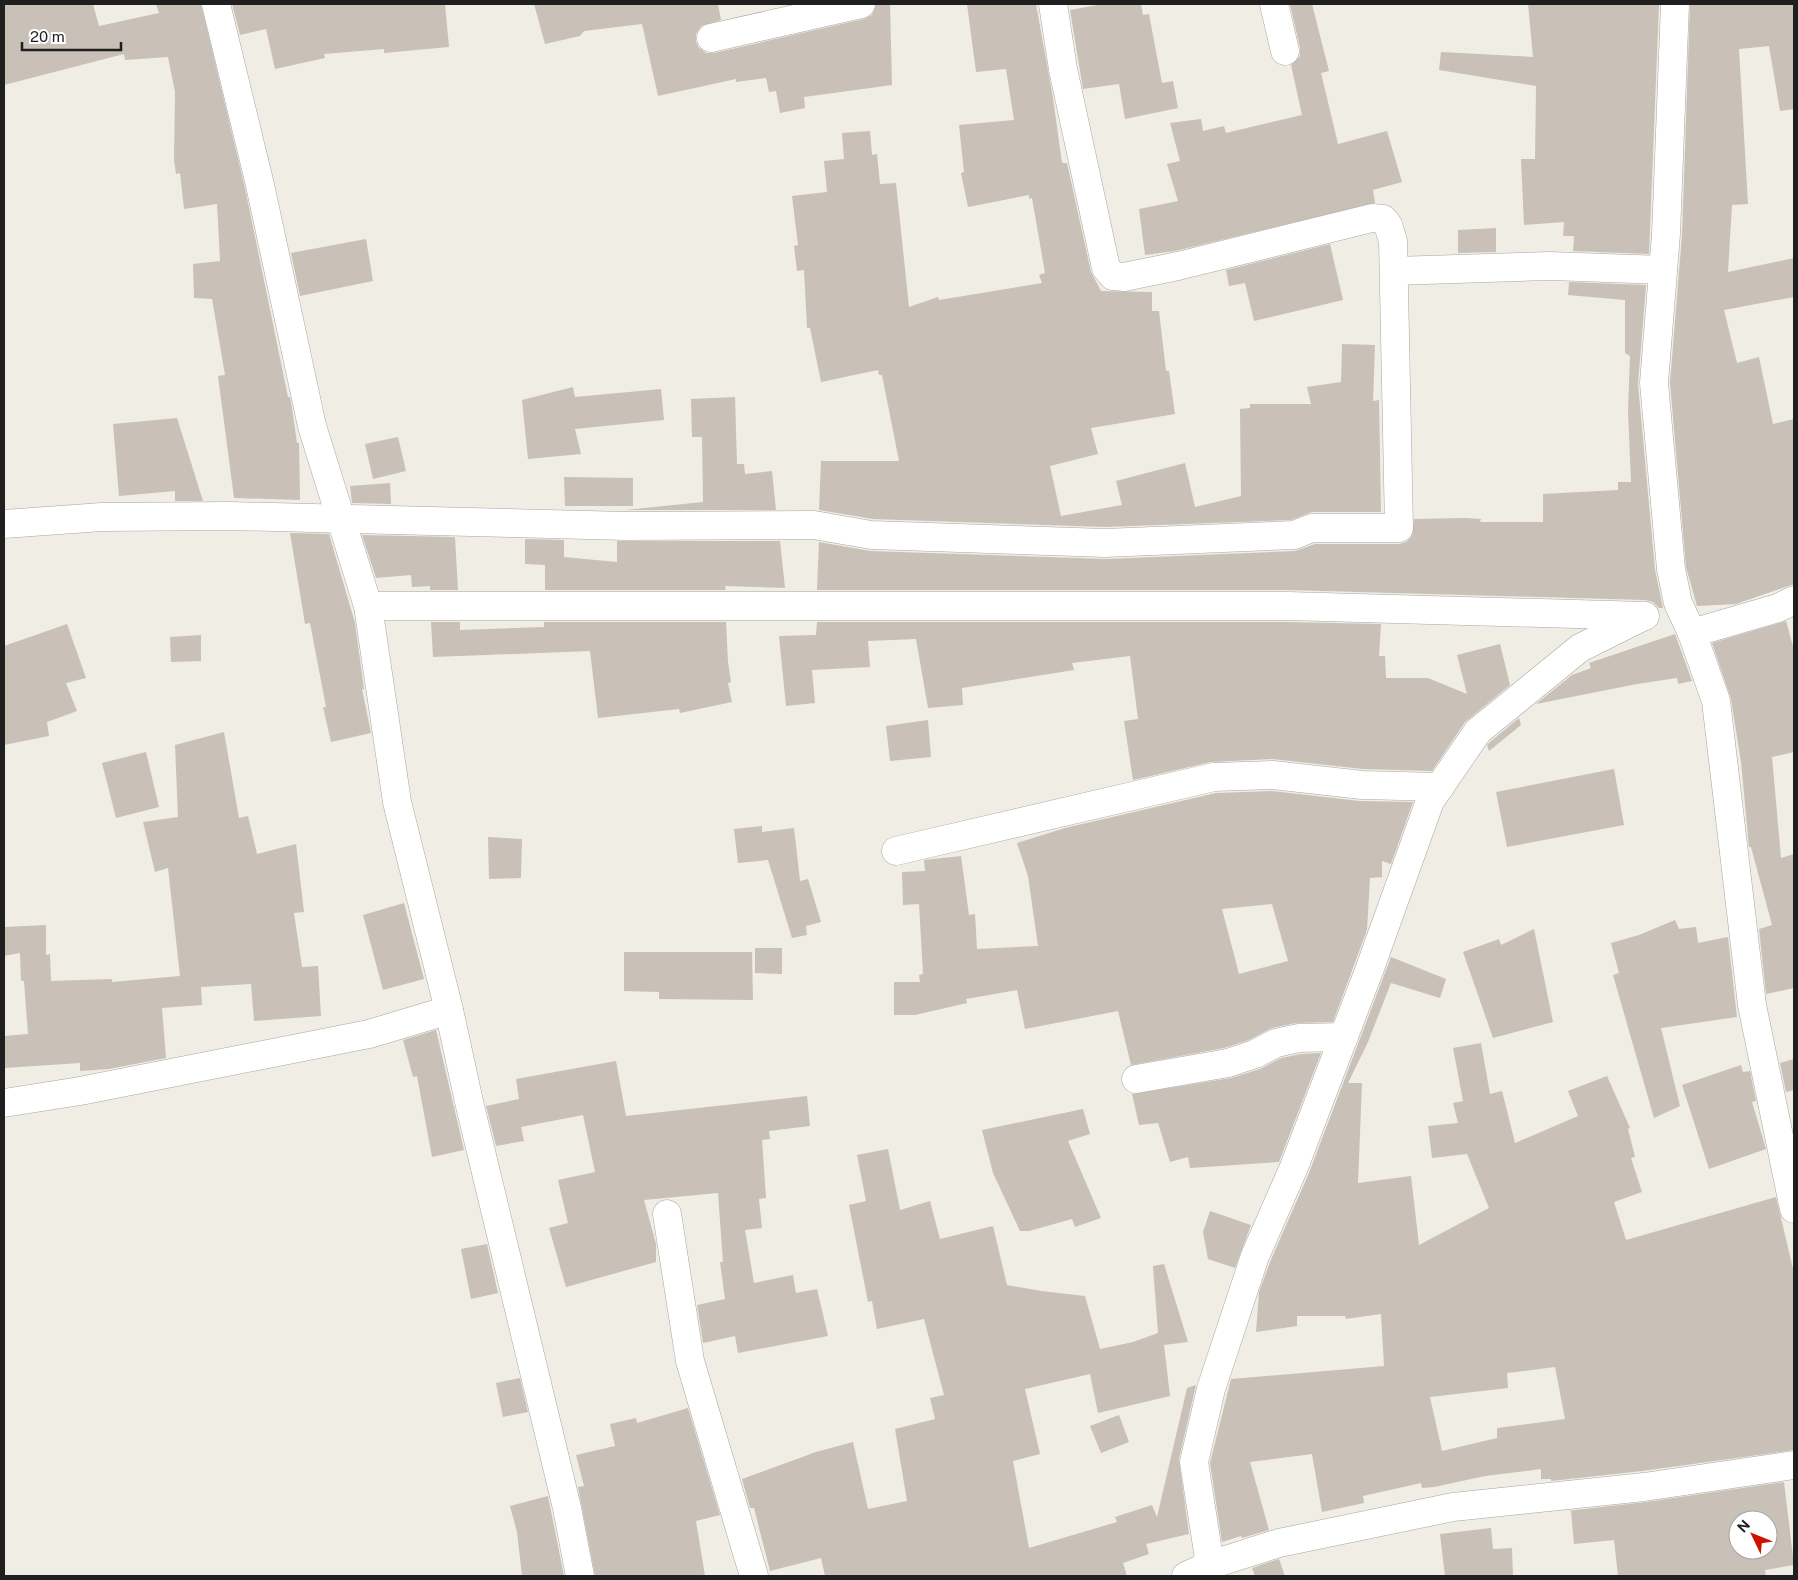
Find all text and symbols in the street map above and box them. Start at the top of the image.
scale bar [22,20,121,52]
text: 20 m [30,28,65,45]
north arrow [1728,1510,1778,1560]
text: N [1734,1517,1753,1536]

